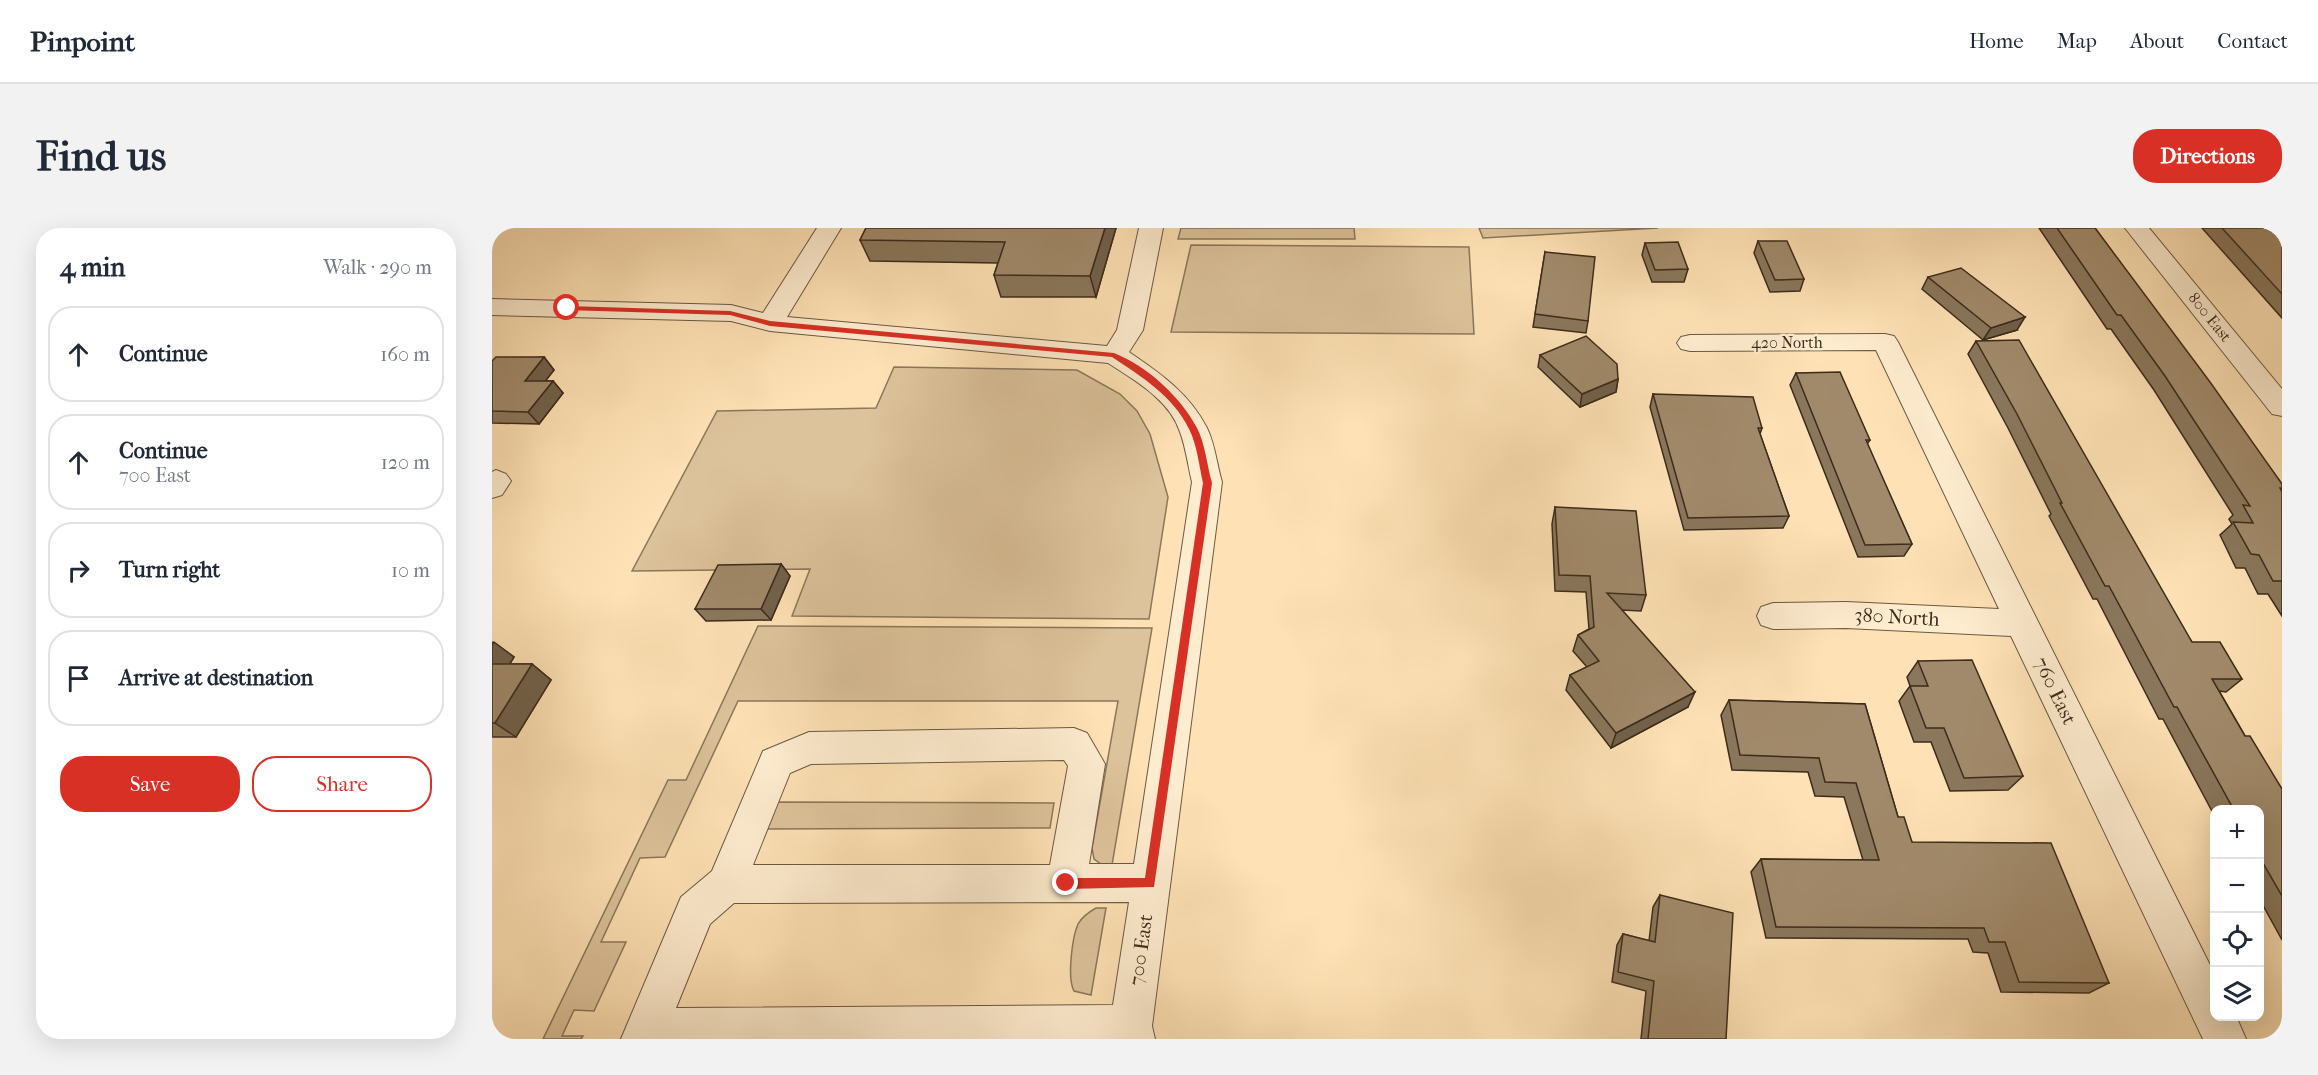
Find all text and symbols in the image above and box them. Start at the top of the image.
text: Pinpoint [30,25,135,58]
text: Home [1969,29,2024,53]
text: Map [2057,29,2097,53]
text: About [2130,29,2184,53]
text: Contact [2217,29,2288,53]
button: Directions [2133,129,2282,183]
text: Find us [36,132,166,181]
text: 4 min [60,252,125,283]
text: Walk · 290 m [323,256,432,279]
street label: 800 East [2184,289,2236,346]
route start [553,294,579,320]
street label: 420 North [1751,333,1823,352]
icon: ahead [62,338,95,371]
text: Continue [119,341,208,367]
text: 160 m [380,343,430,366]
text: Continue [119,438,208,464]
icon: ahead [62,446,95,479]
text: 120 m [381,451,430,474]
text: 700 East [119,464,191,487]
icon: right [62,554,95,587]
text: Turn right [119,557,220,583]
text: 10 m [391,559,430,582]
street label: 380 North [1854,603,1941,631]
street label: 760 East [2029,654,2081,728]
icon: arrive [62,662,95,695]
text: Arrive at destination [119,665,313,691]
button: Save [60,756,240,812]
button: Share [252,756,432,812]
map controls [2210,805,2264,1021]
button: + [2210,805,2264,859]
button: − [2210,859,2264,913]
route end [1052,869,1078,895]
street label: 700 East [1125,913,1157,987]
button: locate [2210,913,2264,967]
button: layers [2210,967,2264,1021]

